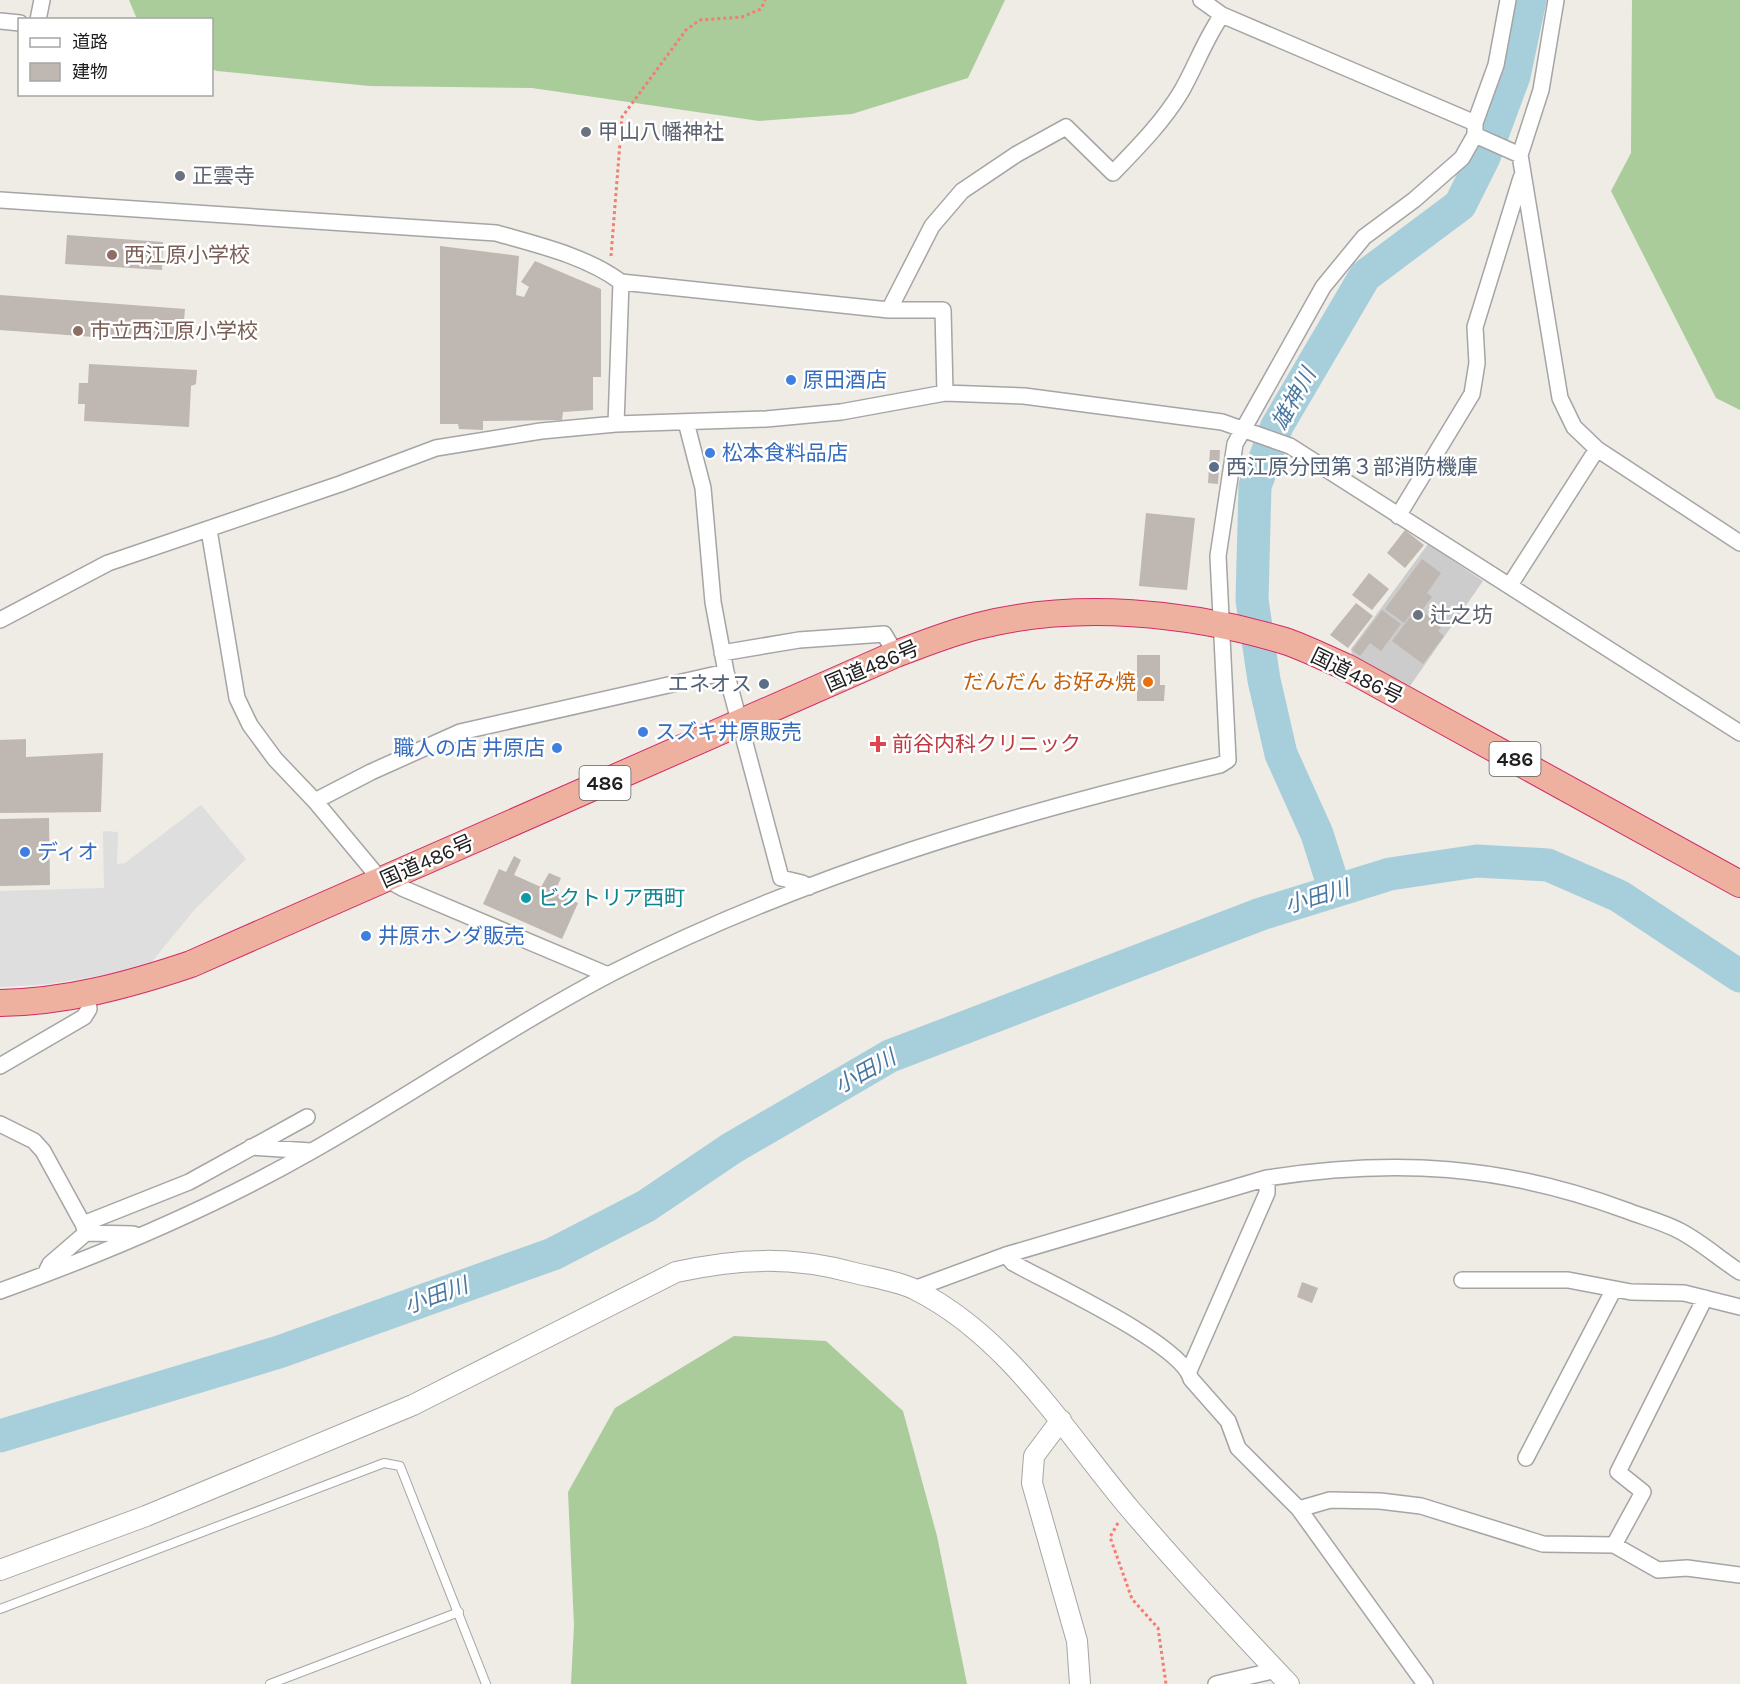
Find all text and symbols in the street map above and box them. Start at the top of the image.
legend [18,18,213,96]
text: 道路 [72,31,108,53]
text: 建物 [72,61,108,83]
place label: 甲山八幡神社 [598,120,724,144]
marker: 甲山八幡神社 [579,125,593,139]
place label: 正雲寺 [192,164,255,188]
marker: 正雲寺 [173,169,187,183]
place label: 西江原小学校 [124,243,250,267]
marker: 西江原小学校 [105,248,119,262]
place label: 市立西江原小学校 [90,319,258,343]
marker: 市立西江原小学校 [71,324,85,338]
water label: 雄神川 [1267,362,1322,434]
place label: 原田酒店 [803,368,887,392]
marker: 原田酒店 [784,373,798,387]
place label: 松本食料品店 [722,441,848,465]
marker: 松本食料品店 [703,446,717,460]
place label: 西江原分団第３部消防機庫 [1226,455,1478,479]
marker: 西江原分団第３部消防機庫 [1207,460,1221,474]
place label: 辻之坊 [1430,603,1493,627]
marker: 辻之坊 [1411,608,1425,622]
street label: 国道486号 [821,635,923,697]
street label: 国道486号 [1307,643,1407,709]
place label: だんだん お好み焼 [963,670,1136,694]
place label: エネオス [668,672,752,696]
marker: だんだん お好み焼 [1141,675,1155,689]
marker: エネオス [757,677,771,691]
place label: スズキ井原販売 [655,720,802,744]
marker: スズキ井原販売 [636,725,650,739]
place label: 前谷内科クリニック [892,732,1081,756]
marker: 前谷内科クリニック [869,735,887,753]
place label: 職人の店 井原店 [393,736,545,760]
marker: 職人の店 井原店 [550,741,564,755]
road number: 486 [1490,742,1540,776]
road number: 486 [580,766,630,800]
street label: 国道486号 [377,830,477,892]
place label: ディオ [37,840,99,864]
marker: ディオ [18,845,32,859]
water label: 小田川 [1282,874,1354,919]
place label: ビクトリア西町 [538,886,685,910]
marker: ビクトリア西町 [519,891,533,905]
place label: 井原ホンダ販売 [378,924,525,948]
marker: 井原ホンダ販売 [359,929,373,943]
water label: 小田川 [830,1044,902,1099]
water label: 小田川 [401,1272,473,1320]

